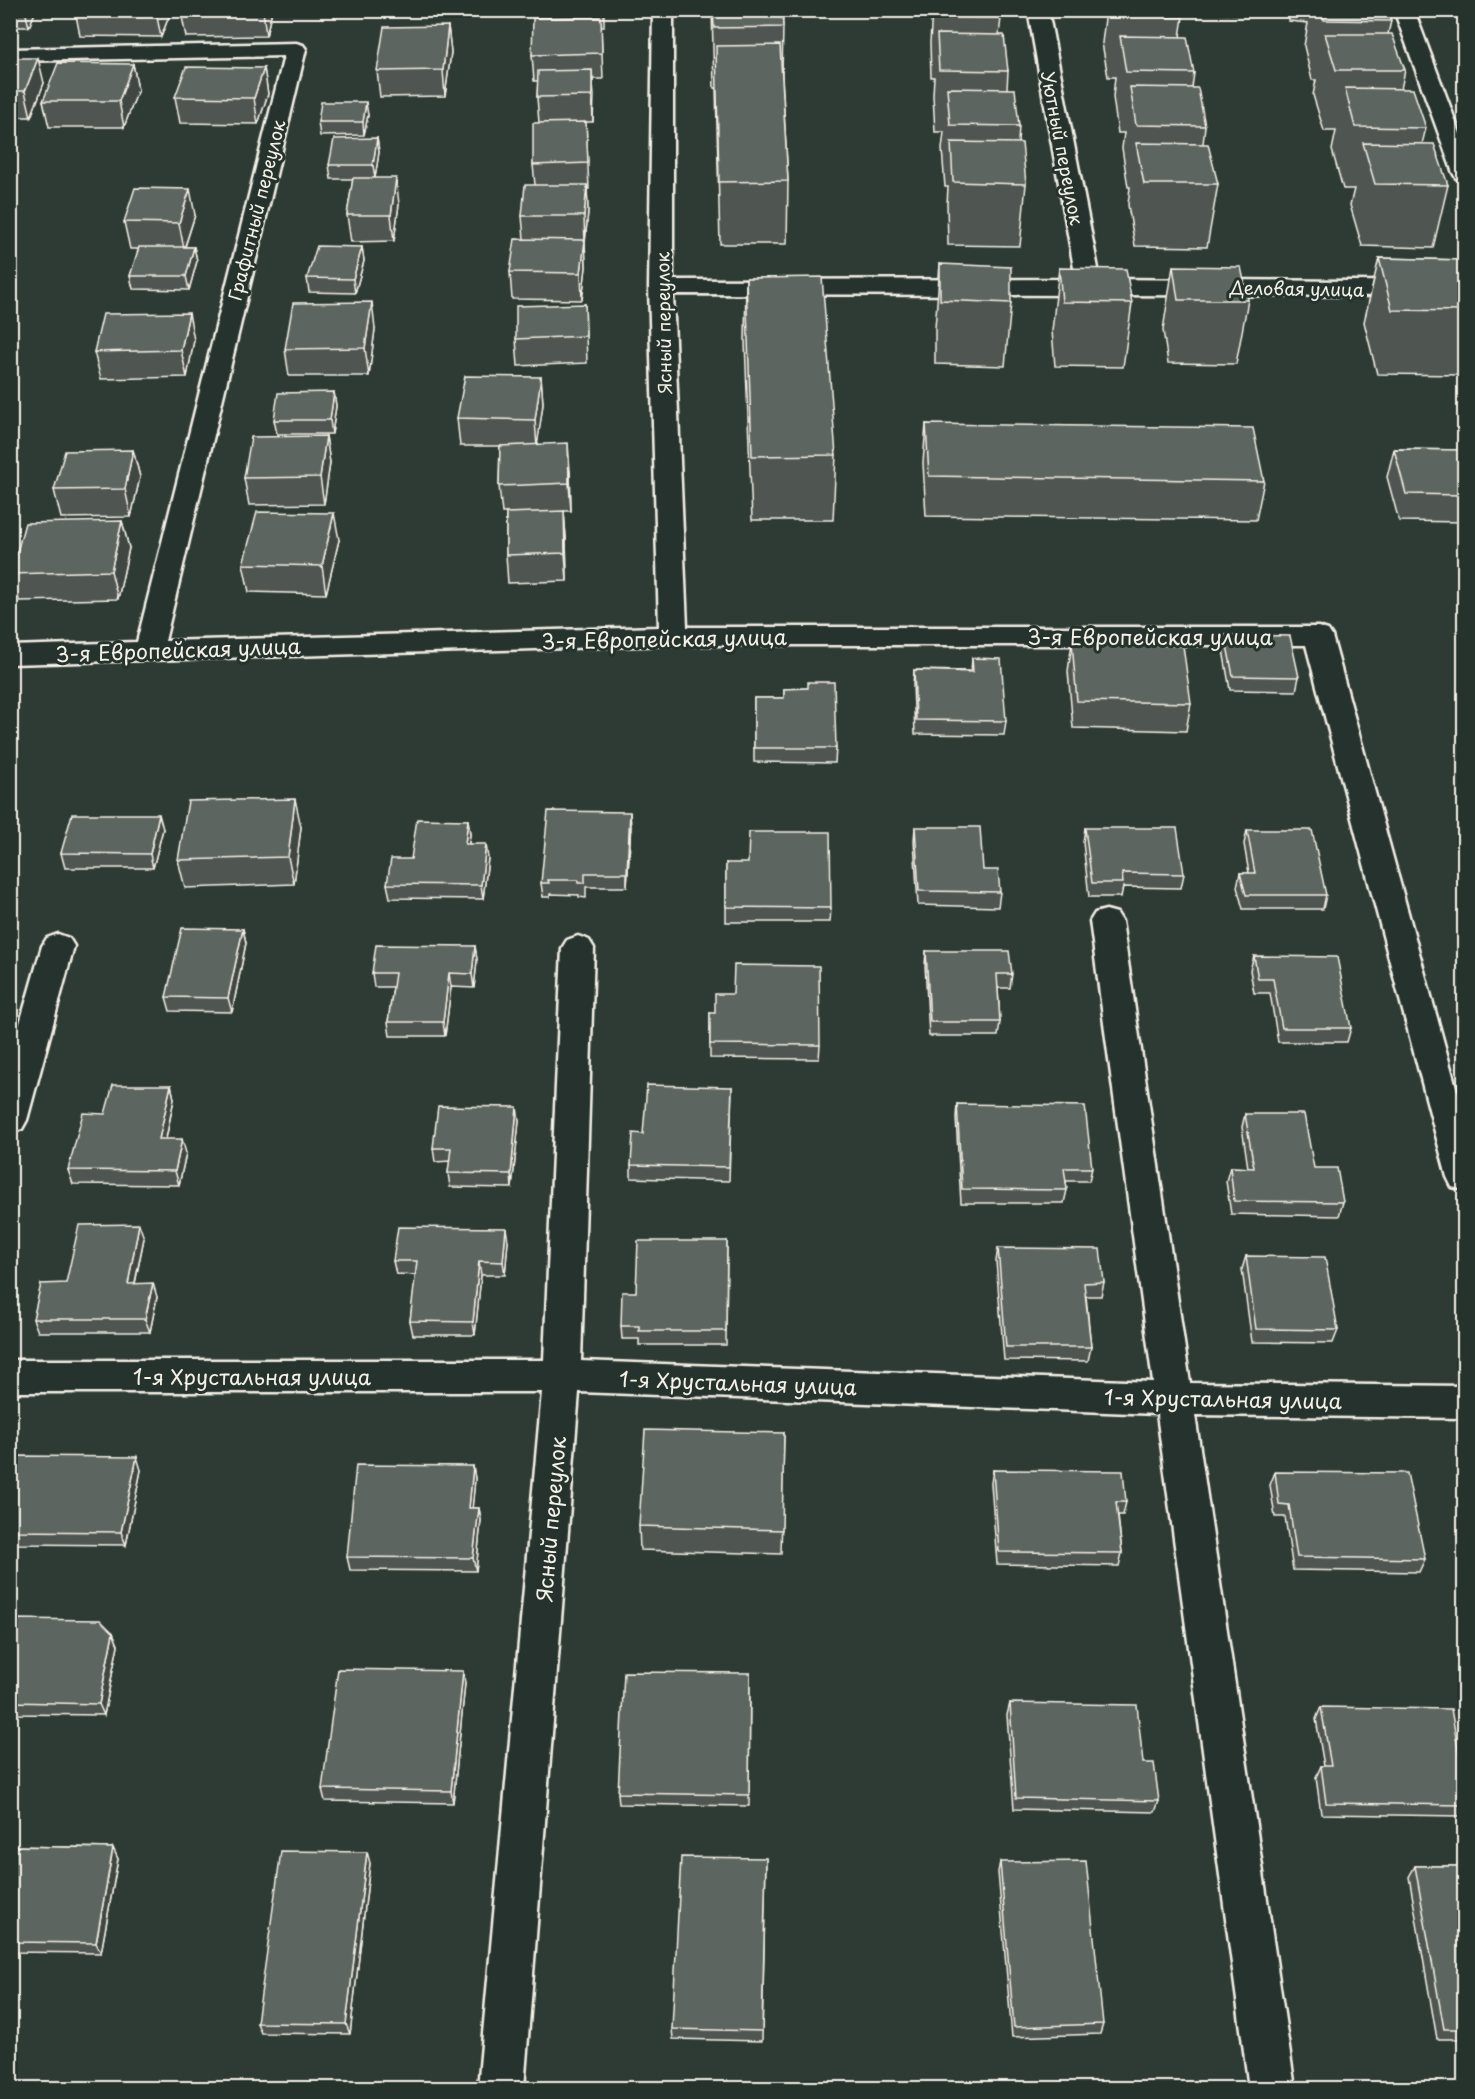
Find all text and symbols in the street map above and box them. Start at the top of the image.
street label: Уютный переулок [1035,69,1091,228]
street label: Графитный переулок [221,117,292,303]
street label: Ясный переулок [648,251,678,394]
street label: Деловая улица [1229,273,1365,303]
street label: 3-я Европейская улица [541,620,788,656]
street label: 3-я Европейская улица [1027,620,1273,652]
street label: 3-я Европейская улица [55,629,302,669]
street label: 1-я Хрустальная улица [133,1360,372,1392]
street label: 1-я Хрустальная улица [619,1362,858,1402]
street label: 1-я Хрустальная улица [1104,1380,1343,1416]
street label: Ясный переулок [527,1435,573,1603]

